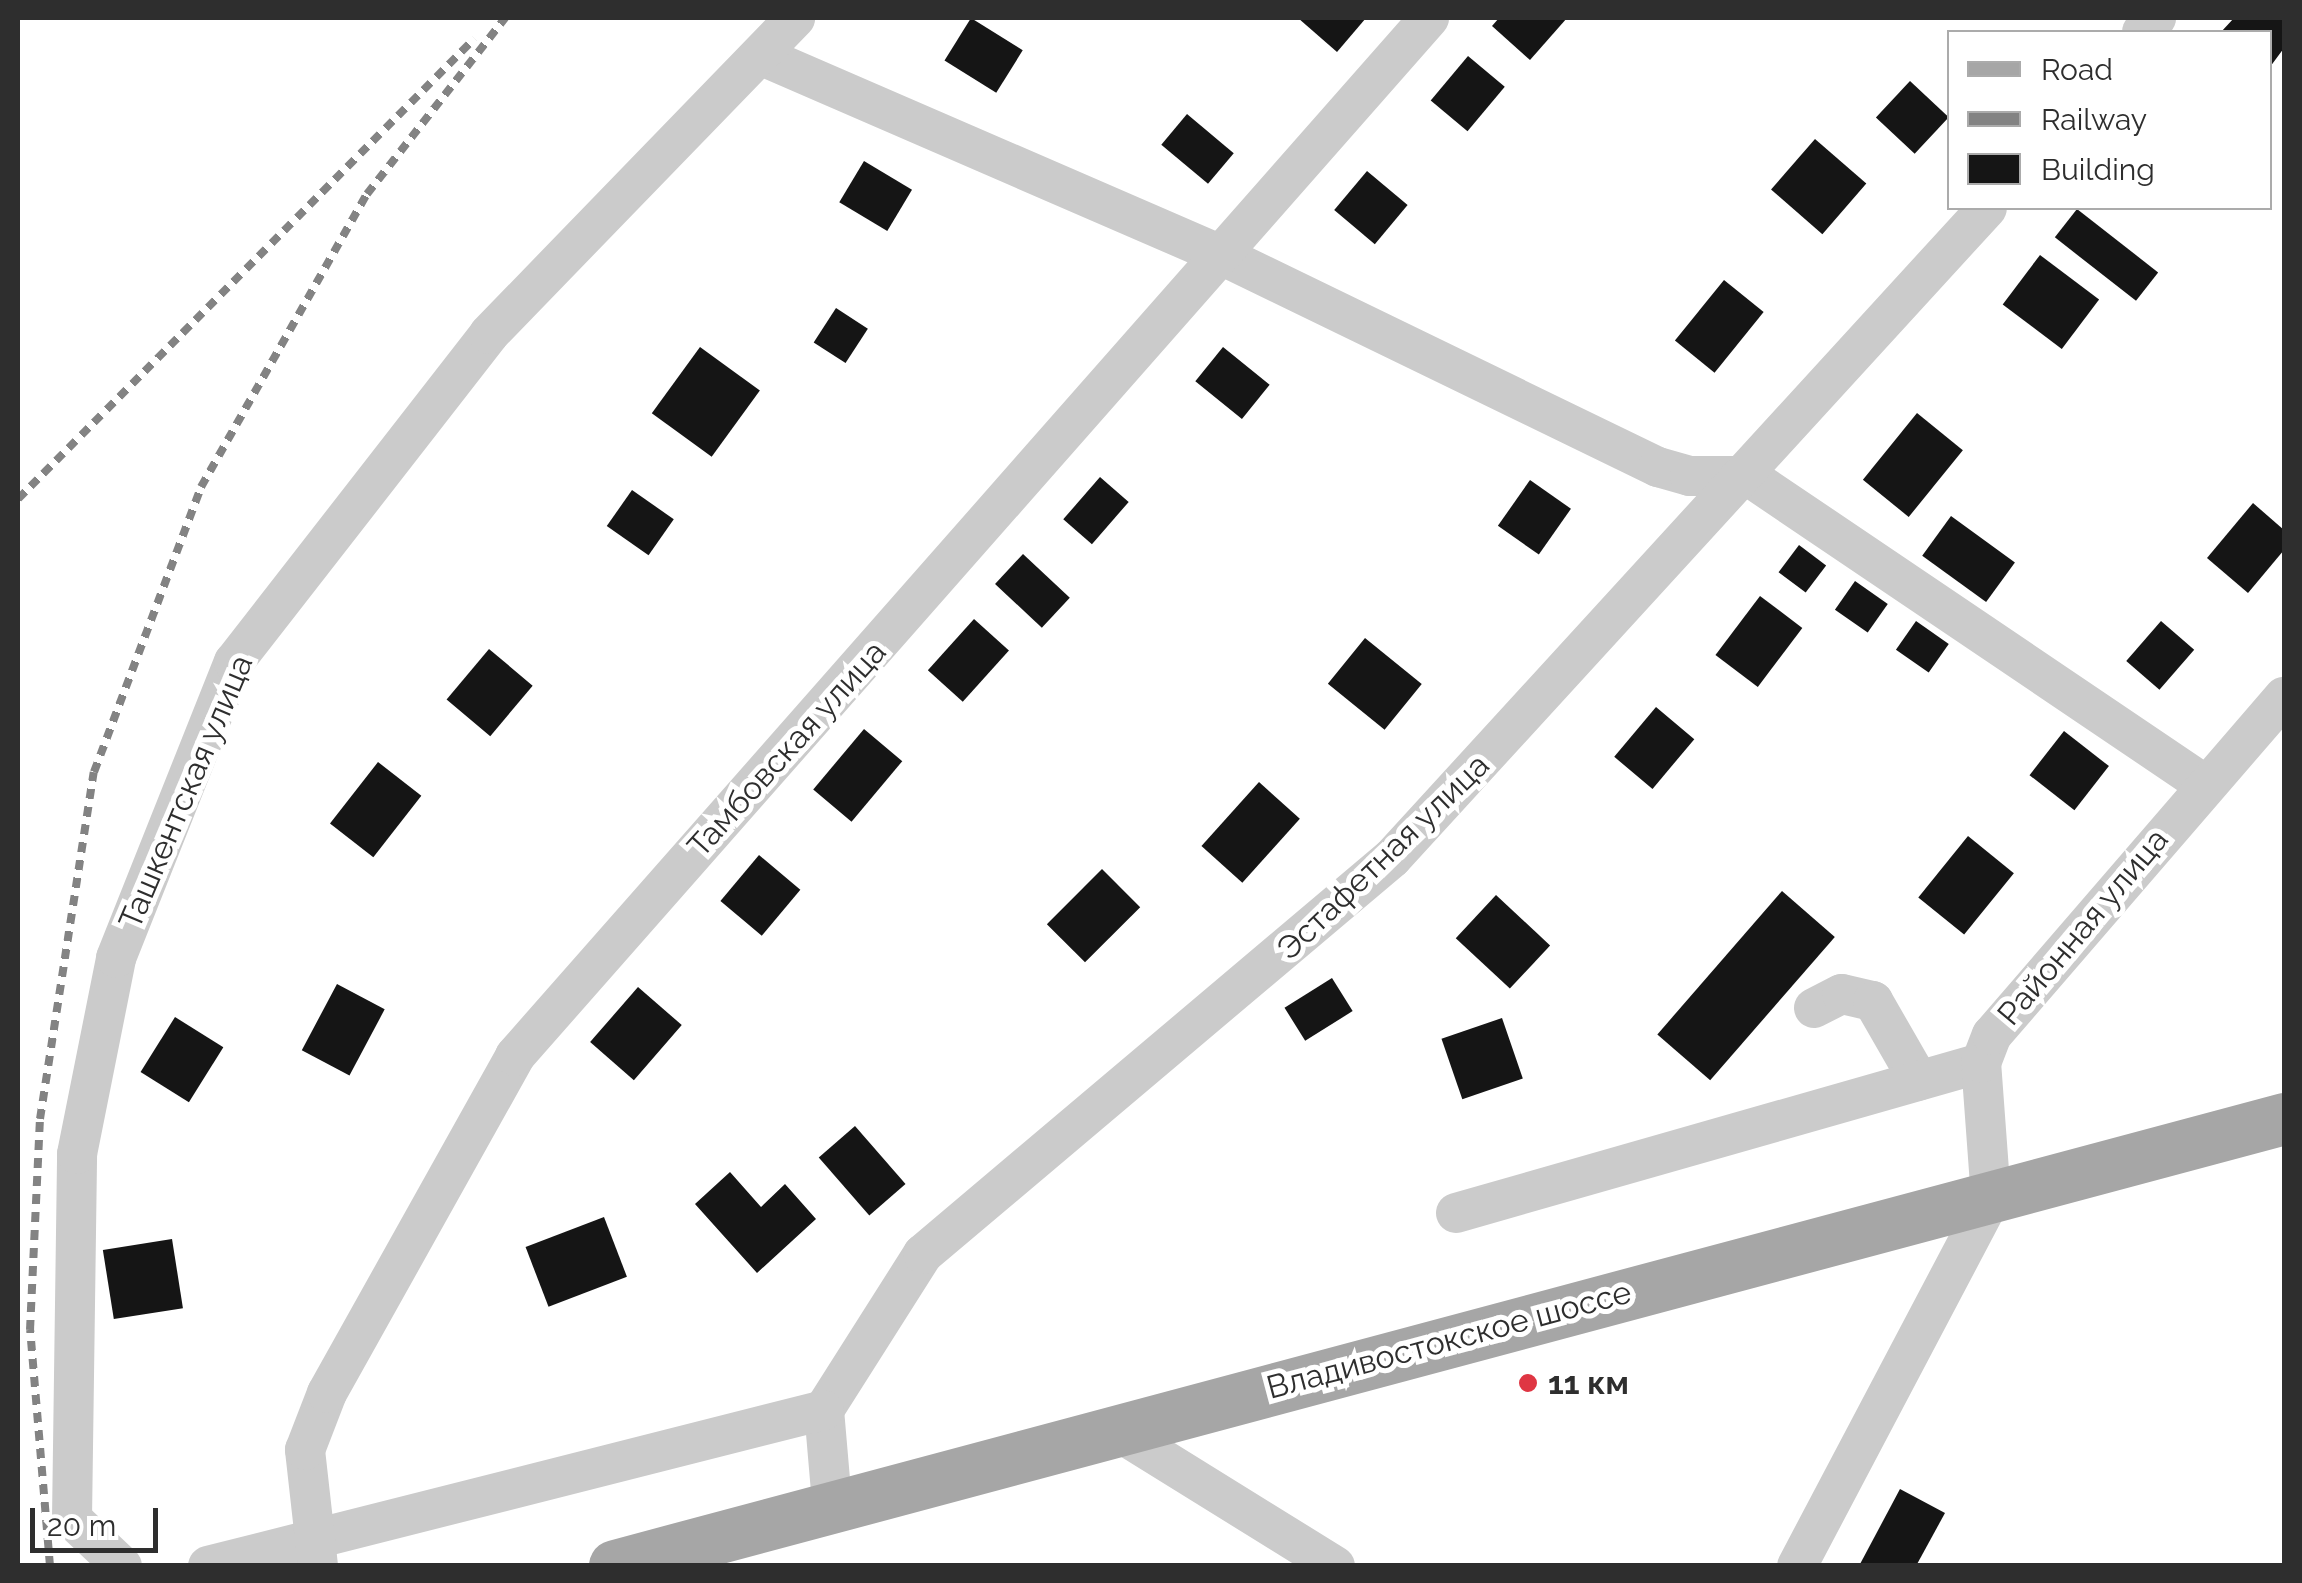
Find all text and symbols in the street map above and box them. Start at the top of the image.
legend [1947,30,2272,210]
text: Road [2041,52,2113,87]
text: Railway [2041,102,2147,137]
text: Building [2041,152,2155,187]
street label: Тамбовская улица [680,633,894,865]
street label: Ташкентская улица [111,649,261,935]
street label: Эстафетная улица [1269,746,1497,968]
street label: Районная улица [1989,821,2177,1033]
street label: Владивостокское шоссе [1263,1273,1635,1407]
place label: 11 км [1548,1364,1629,1402]
marker: 11 км [1517,1372,1539,1394]
scale bar [35,1488,162,1550]
text: 20 m [47,1508,116,1543]

